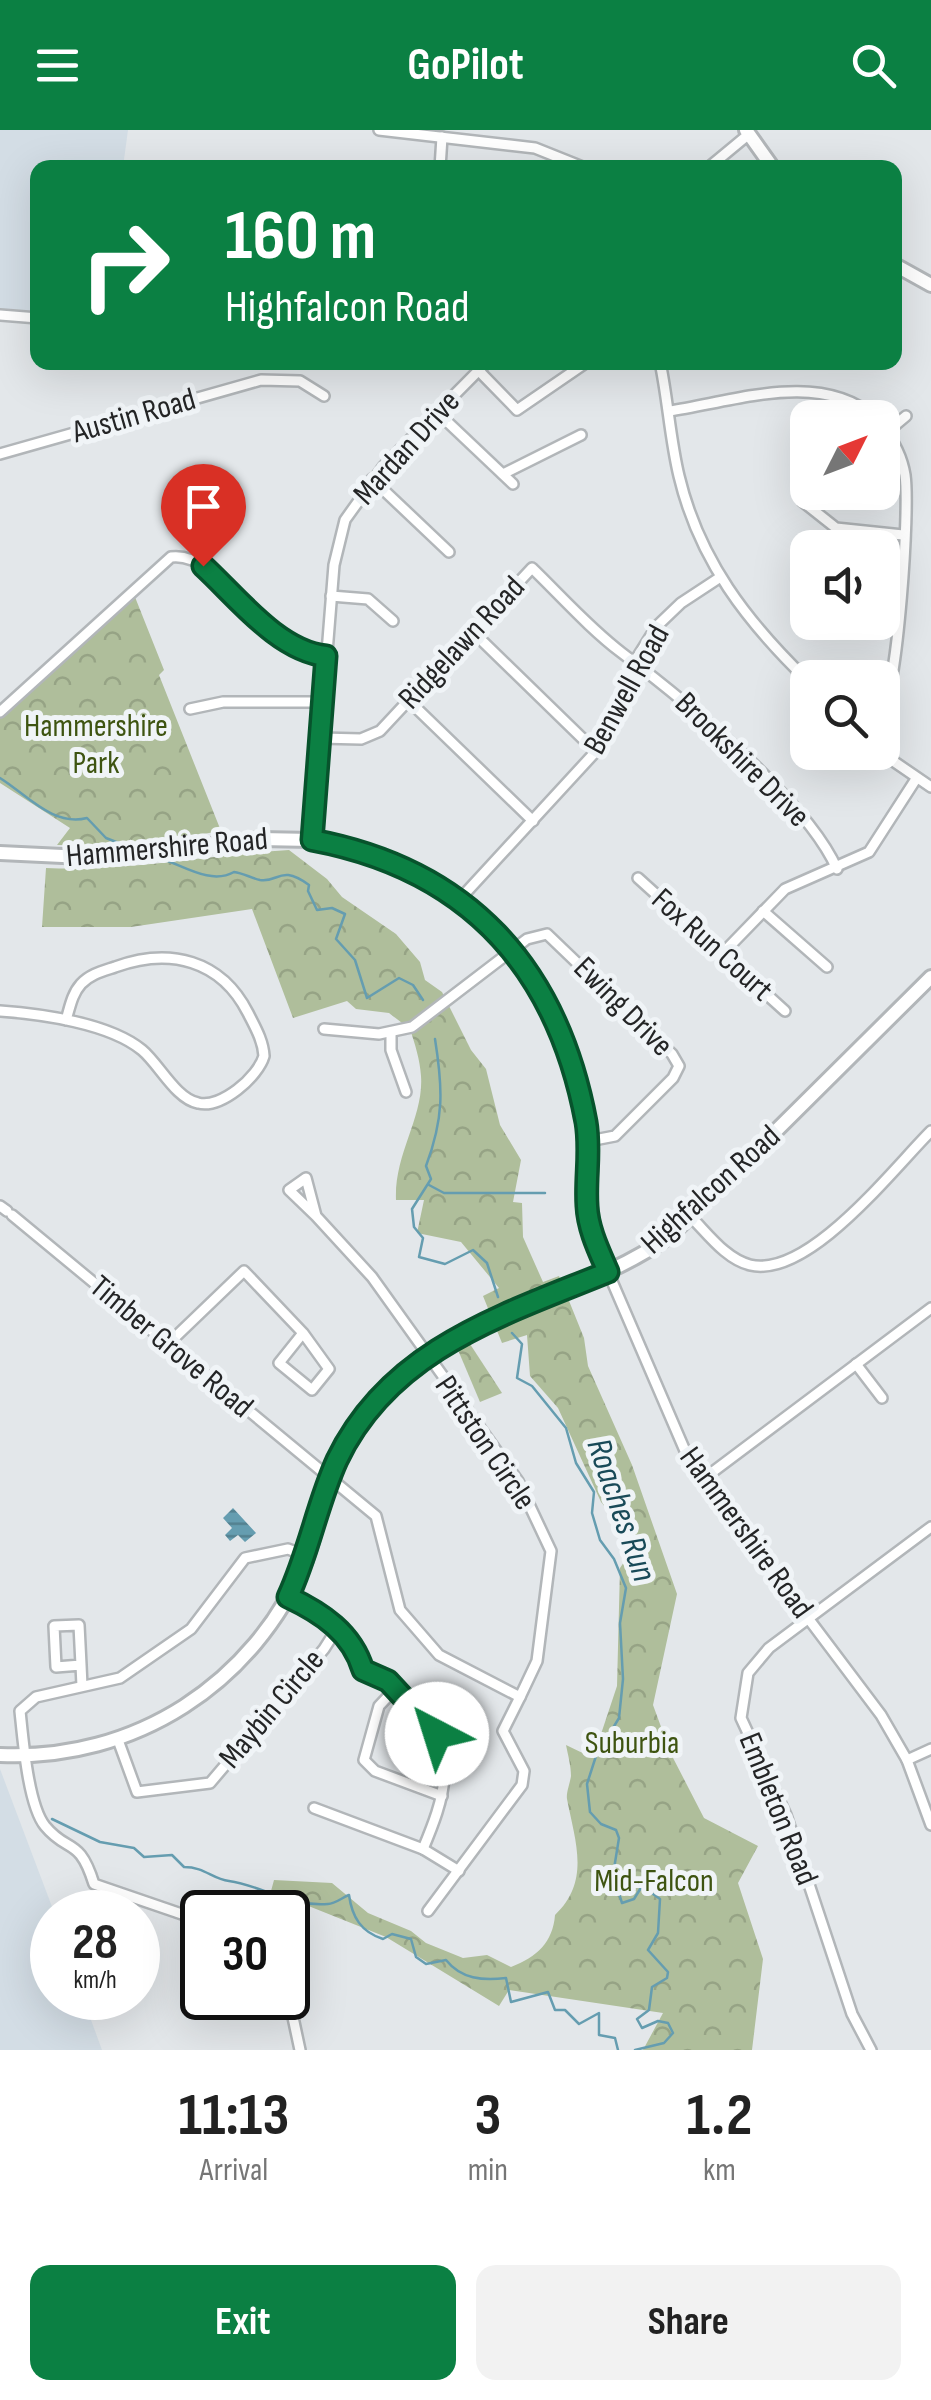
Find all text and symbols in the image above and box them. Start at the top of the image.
icon: menu [30,38,85,93]
text: GoPilot [407,38,524,93]
icon: search [846,38,901,93]
text: 160 m [225,195,376,279]
icon: right [60,200,190,330]
text: Highfalcon Road [225,280,470,335]
street label: Austin Road [67,380,200,452]
street label: Mardan Drive [346,383,468,513]
north arrow [790,400,900,510]
map controls [790,400,900,770]
pin [161,464,246,567]
icon: arrive [176,479,231,534]
button: sound [790,530,900,640]
street label: Ridgelawn Road [391,568,533,718]
street label: Benwell Road [576,619,678,761]
button: search [790,660,900,770]
street label: Brookshire Drive [666,684,818,836]
park label: Hammershire Park [24,707,168,783]
street label: Hammershire Road [65,820,269,876]
street label: Fox Run Court [643,880,781,1010]
street label: Ewing Drive [565,949,681,1065]
street label: Highfalcon Road [633,1117,789,1263]
street label: Timber Grove Road [81,1267,261,1427]
street label: Pittston Circle [426,1368,544,1518]
water label: Roaches Run [577,1433,665,1587]
street label: Hammershire Road [671,1440,821,1626]
street label: Maybin Circle [211,1642,333,1776]
position arrow [385,1682,489,1786]
park label: Suburbia [585,1724,679,1763]
street label: Embleton Road [730,1727,826,1891]
park label: Mid-Falcon [594,1862,714,1901]
speed limit sign: 30 [180,1890,310,2020]
text: 28 [72,1913,118,1973]
text: km/h [73,1965,117,1996]
text: 11:13 [178,2080,289,2152]
text: 3 [474,2080,501,2152]
text: 1.2 [686,2080,753,2152]
text: Arrival [199,2151,268,2190]
text: min [468,2151,508,2190]
text: km [703,2151,736,2190]
button: Exit [30,2265,456,2380]
button: Share [476,2265,901,2380]

